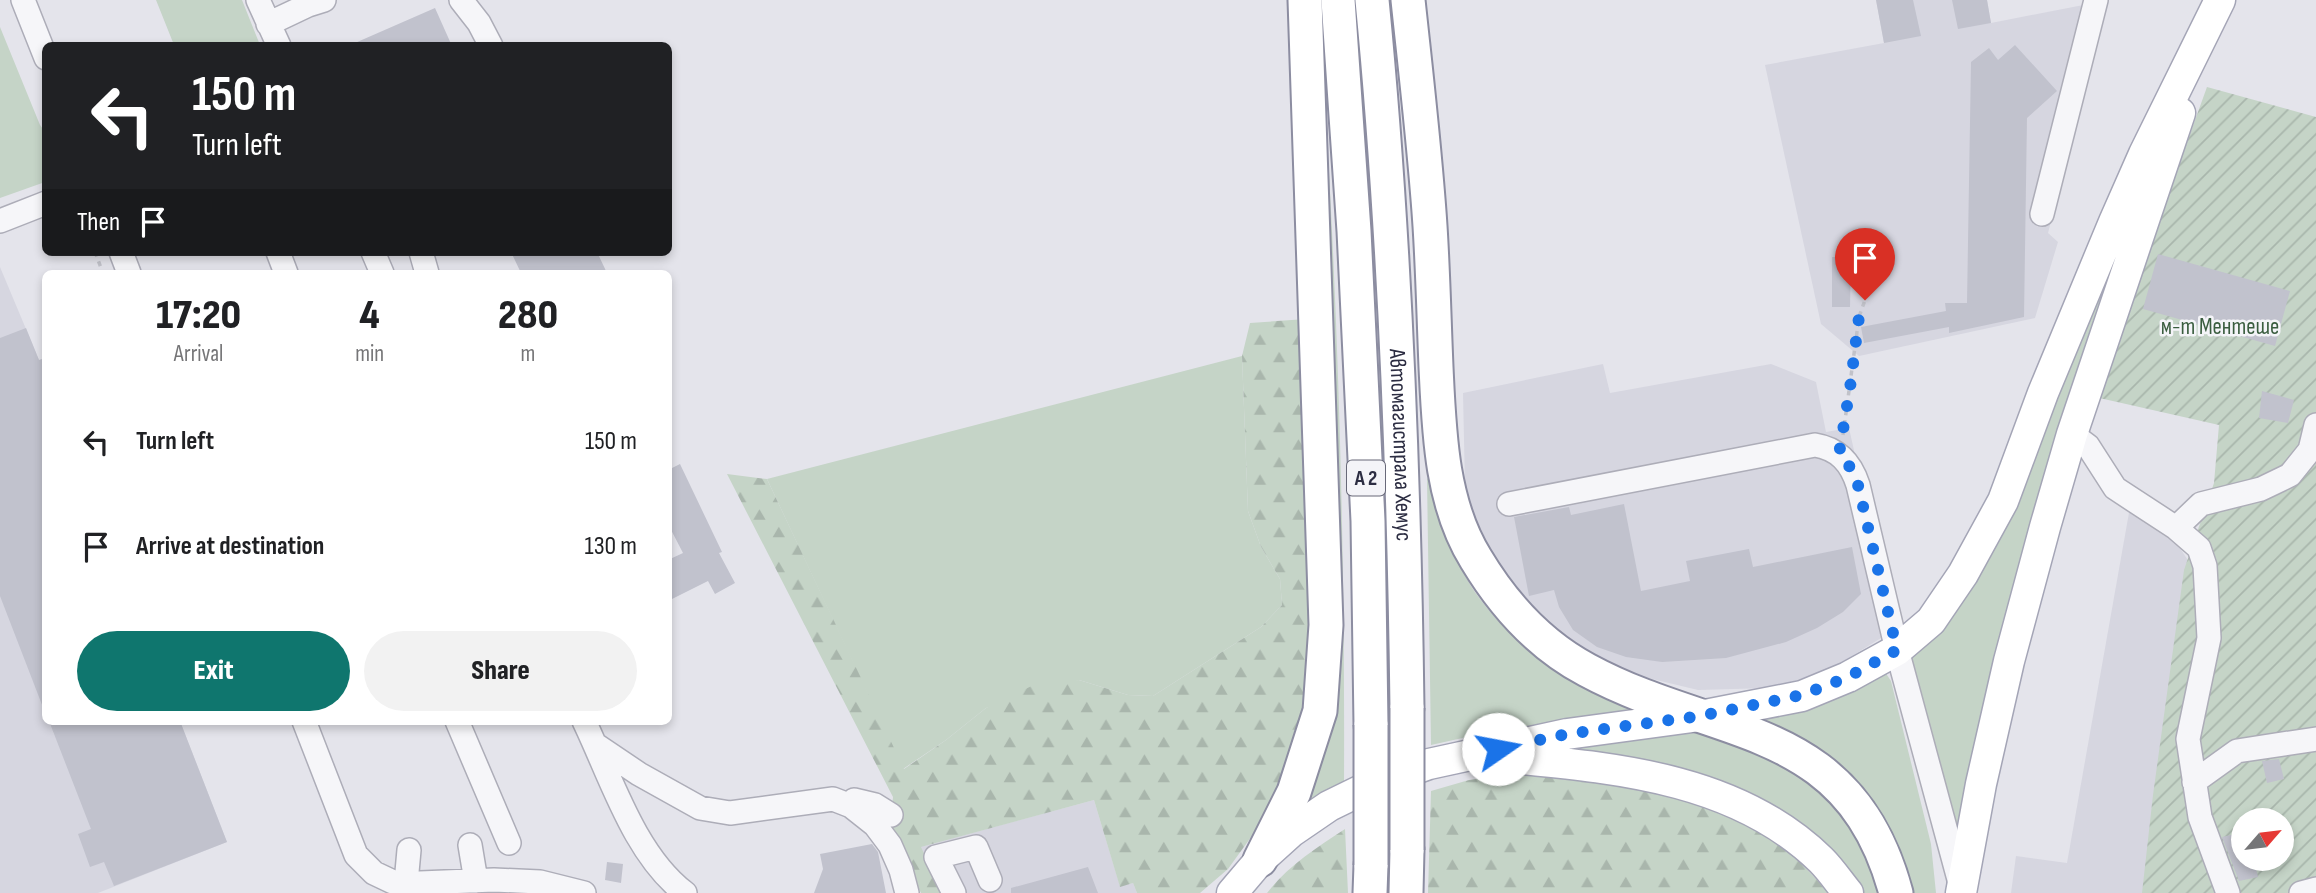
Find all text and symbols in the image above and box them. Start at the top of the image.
text: 150 m [192,66,296,125]
icon: left [77,70,168,161]
text: Turn left [192,126,282,165]
icon: arrive [134,203,172,241]
text: Then [77,207,120,238]
pin [1835,228,1895,300]
icon: arrive [1846,239,1884,277]
text: 17:20 [156,290,241,341]
text: 4 [359,290,380,341]
text: 280 [498,290,558,341]
park label: м-т Ментeше [2161,313,2279,341]
text: Arrival [174,340,223,368]
text: min [355,340,384,368]
text: m [521,340,535,368]
street label: Автомагистрала Хемус [1383,347,1418,542]
icon: left [77,423,115,461]
text: Turn left [136,426,214,457]
text: 150 m [585,426,637,457]
road number: A 2 [1347,461,1385,496]
icon: arrive [77,528,115,566]
text: Arrive at destination [136,531,324,562]
text: 130 m [585,531,637,562]
button: Exit [77,631,350,711]
button: Share [364,631,637,711]
position arrow [1461,712,1535,786]
north arrow [2231,808,2294,872]
map controls [2231,808,2294,871]

